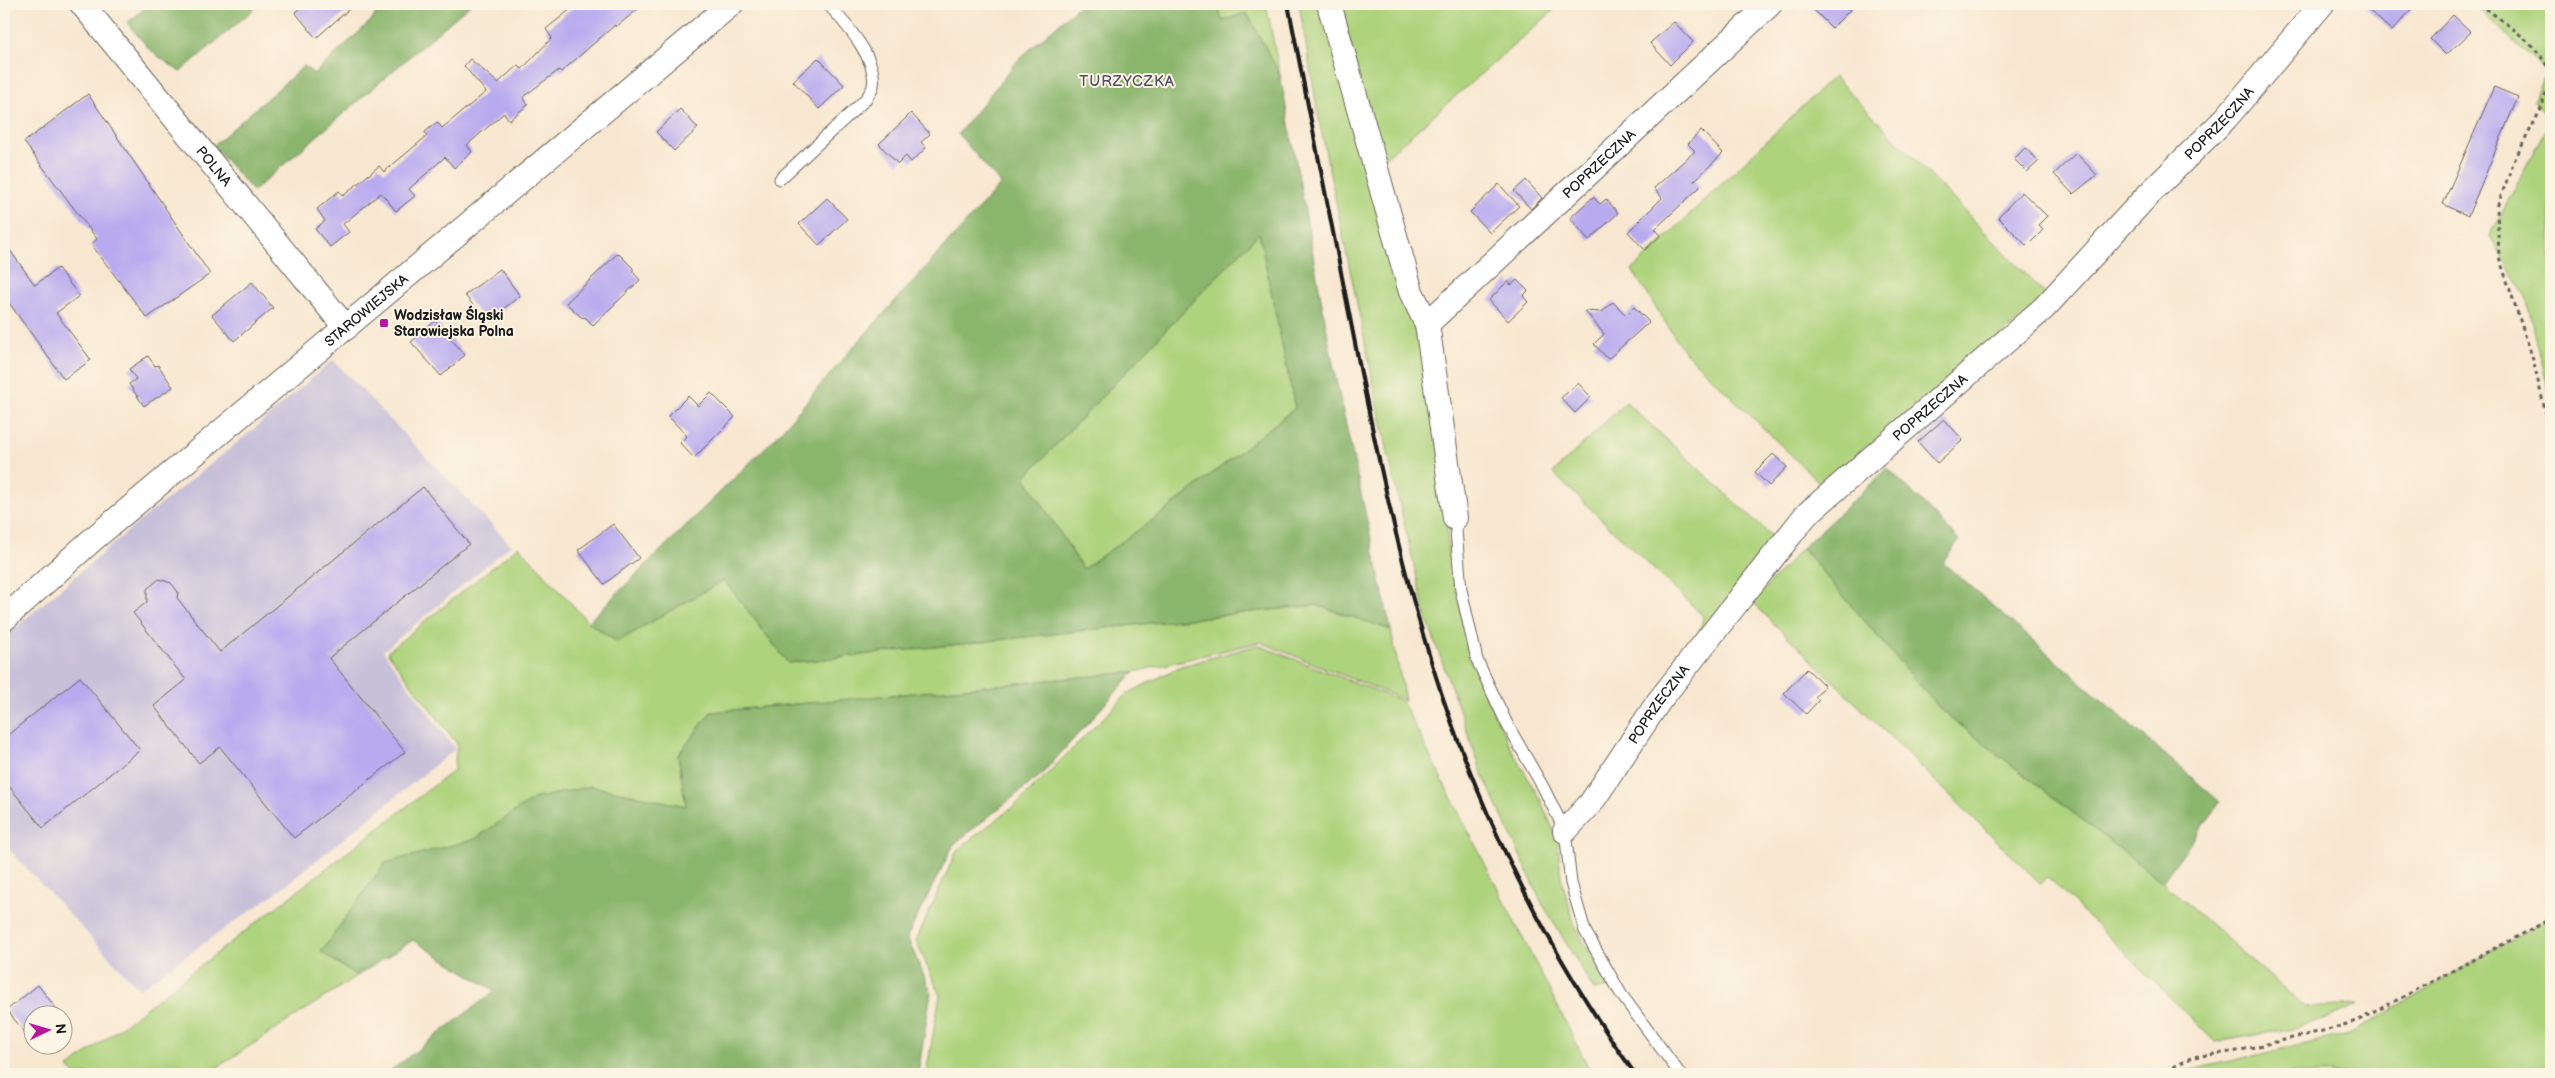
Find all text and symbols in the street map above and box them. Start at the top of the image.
district label: TURZYCZKA [1079,72,1175,91]
street label: POPRZECZNA [2181,83,2258,163]
street label: POPRZECZNA [1559,126,1639,202]
street label: POLNA [192,143,235,190]
street label: STAROWIEJSKA [321,270,412,350]
place label: Wodzisław Śląski Starowiejska Polna [394,305,514,340]
marker: Wodzisław Śląski Starowiejska Polna [378,317,390,329]
street label: POPRZECZNA [1889,370,1971,445]
street label: POPRZECZNA [1625,661,1694,747]
north arrow [22,1006,72,1056]
text: N [52,1023,69,1035]

